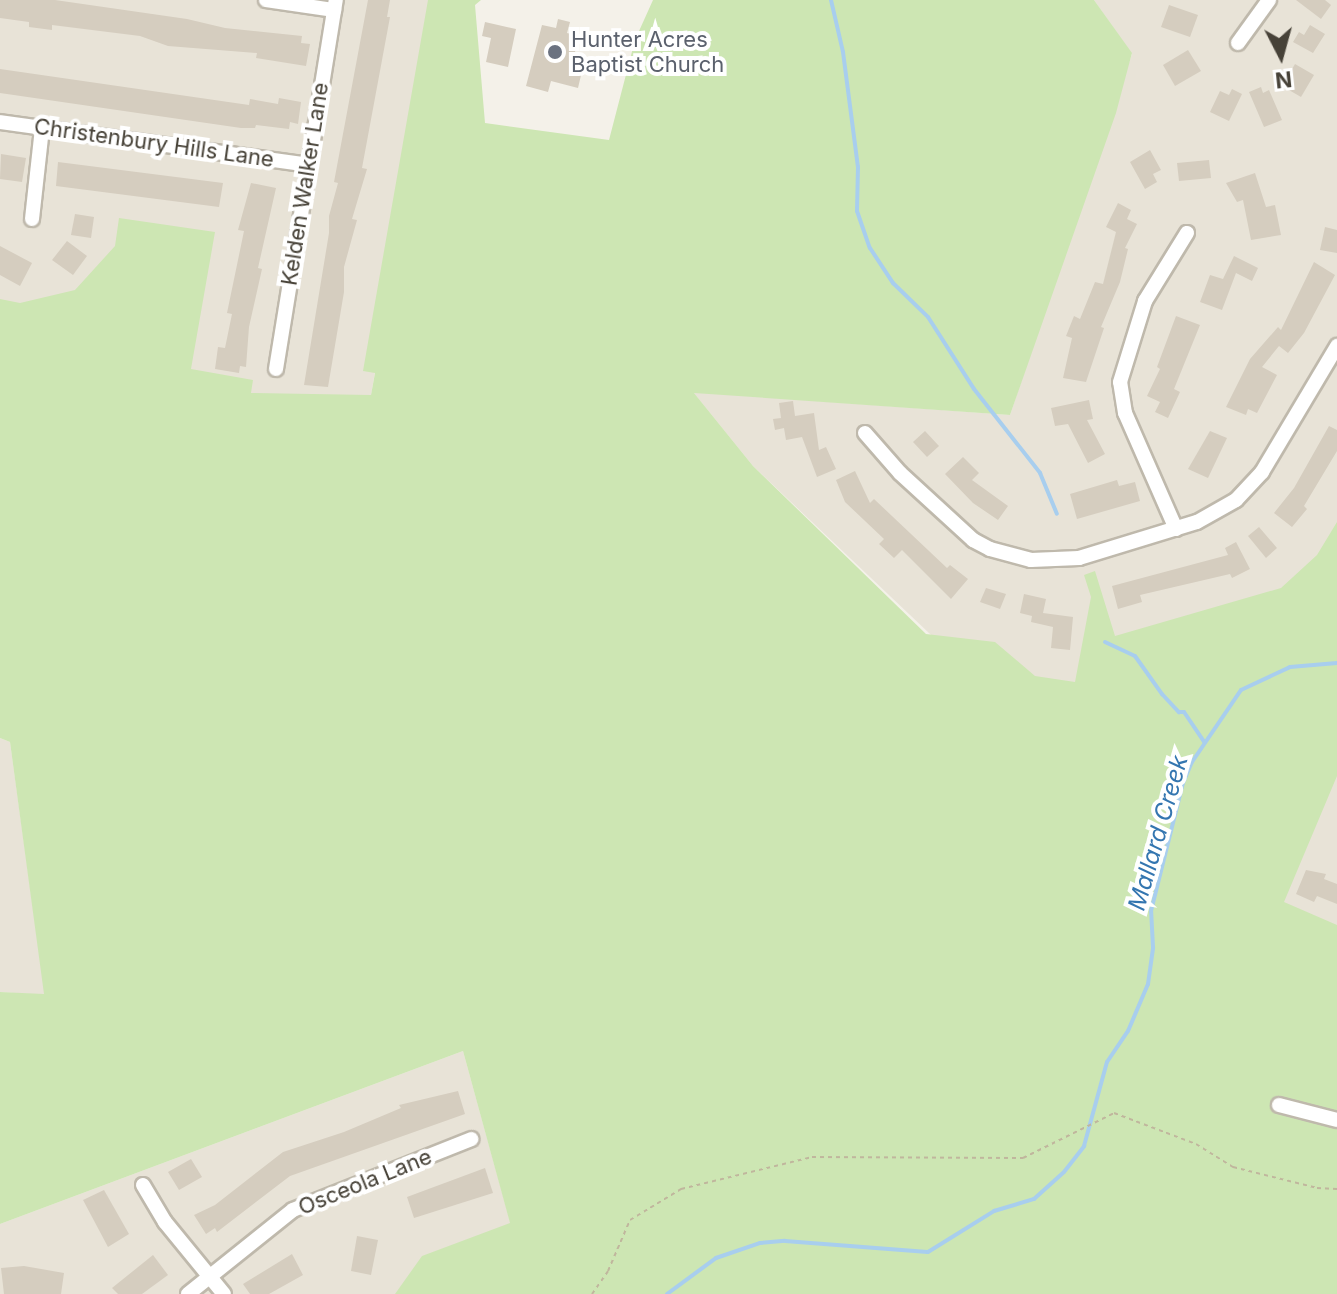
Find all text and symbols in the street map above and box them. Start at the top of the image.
north arrow [1241,16,1321,96]
place label: Hunter Acres Baptist Church [571,26,724,78]
marker: Hunter Acres Baptist Church [546,43,564,61]
text: N [1274,66,1293,94]
street label: Kelden Walker Lane [276,81,334,287]
street label: Christenbury Hills Lane [32,113,276,173]
water label: Mallard Creek [1122,752,1194,914]
street label: Osceola Lane [294,1143,436,1221]

